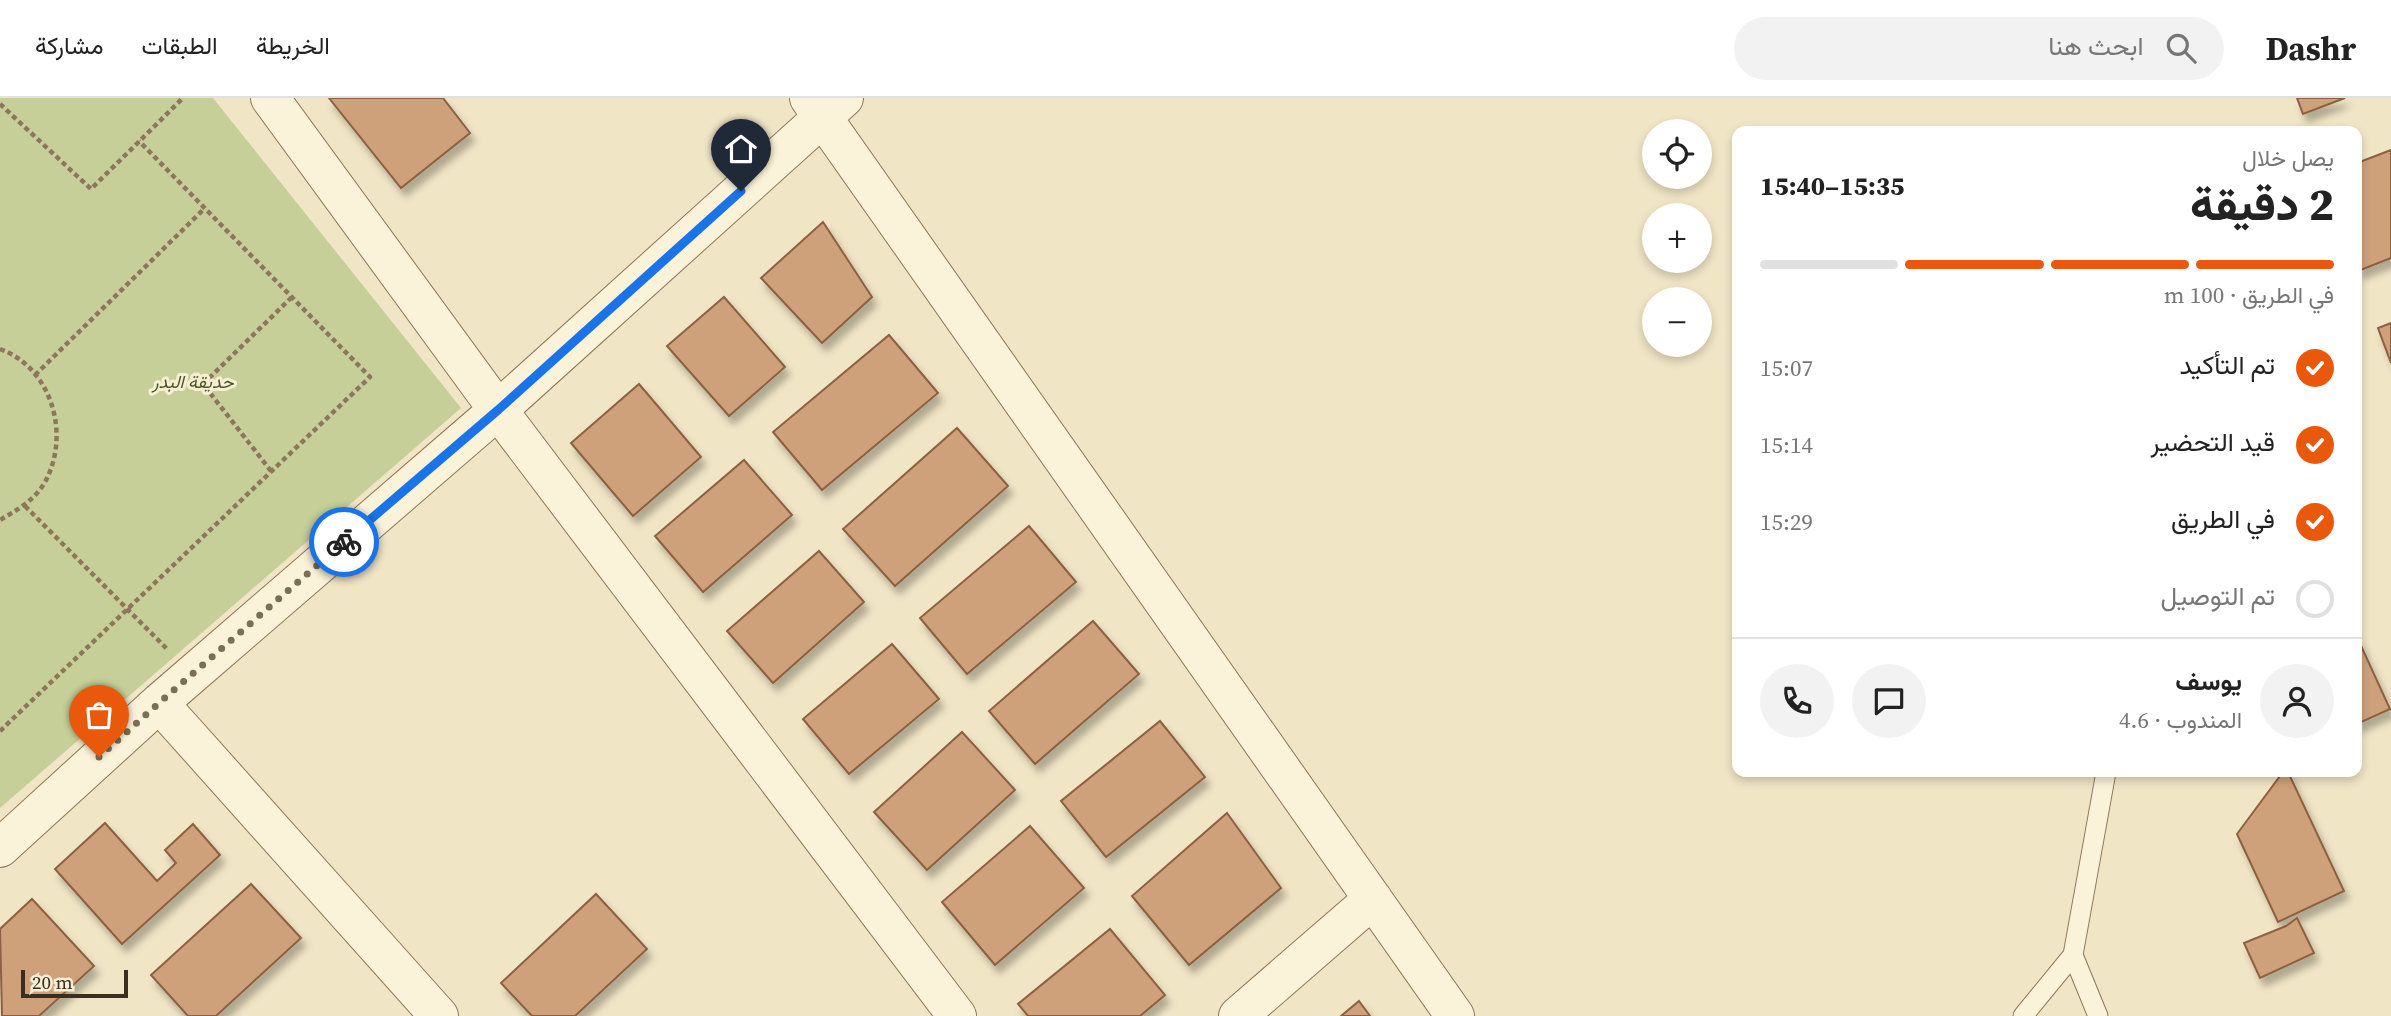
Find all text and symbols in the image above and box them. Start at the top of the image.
search box [1734,17,2224,80]
text: Dashr [2266,26,2356,71]
text: ابحث هنا [2048,28,2144,64]
text: مشاركة [35,29,103,62]
text: الطبقات [141,29,218,62]
text: الخريطة [256,29,330,62]
icon: search [2162,29,2200,67]
pin [711,119,771,191]
map controls [1642,119,1712,357]
button: locate [1642,119,1712,189]
icon: home [722,130,760,168]
text: يصل خلال [2242,142,2334,174]
text: 15:35–15:40 [1760,168,1904,204]
text: 2 دقيقة [2190,172,2334,235]
button: + [1642,203,1712,273]
text: في الطريق · 100 m [2164,279,2334,311]
button: − [1642,287,1712,357]
text: تم التأكيد [2179,347,2275,383]
icon: check [2296,349,2334,387]
text: 15:07 [1760,352,1813,384]
park label: حديقة البدر [151,369,234,394]
text: قيد التحضير [2151,424,2275,460]
icon: check [2296,426,2334,464]
text: 15:14 [1760,429,1813,461]
text: في الطريق [2171,501,2275,537]
icon: check [2296,503,2334,541]
text: 15:29 [1760,506,1813,538]
courier [309,507,379,577]
icon: bike [325,523,363,561]
text: تم التوصيل [2161,578,2275,614]
text: يوسف [2175,663,2242,699]
button: phone [1760,664,1834,738]
button: chat [1852,664,1926,738]
button: person [2260,664,2334,738]
pin [69,685,129,757]
icon: bag [80,696,118,734]
text: المندوب · 4.6 [2119,704,2242,736]
scale bar [21,967,128,999]
text: 20 m [32,969,73,995]

